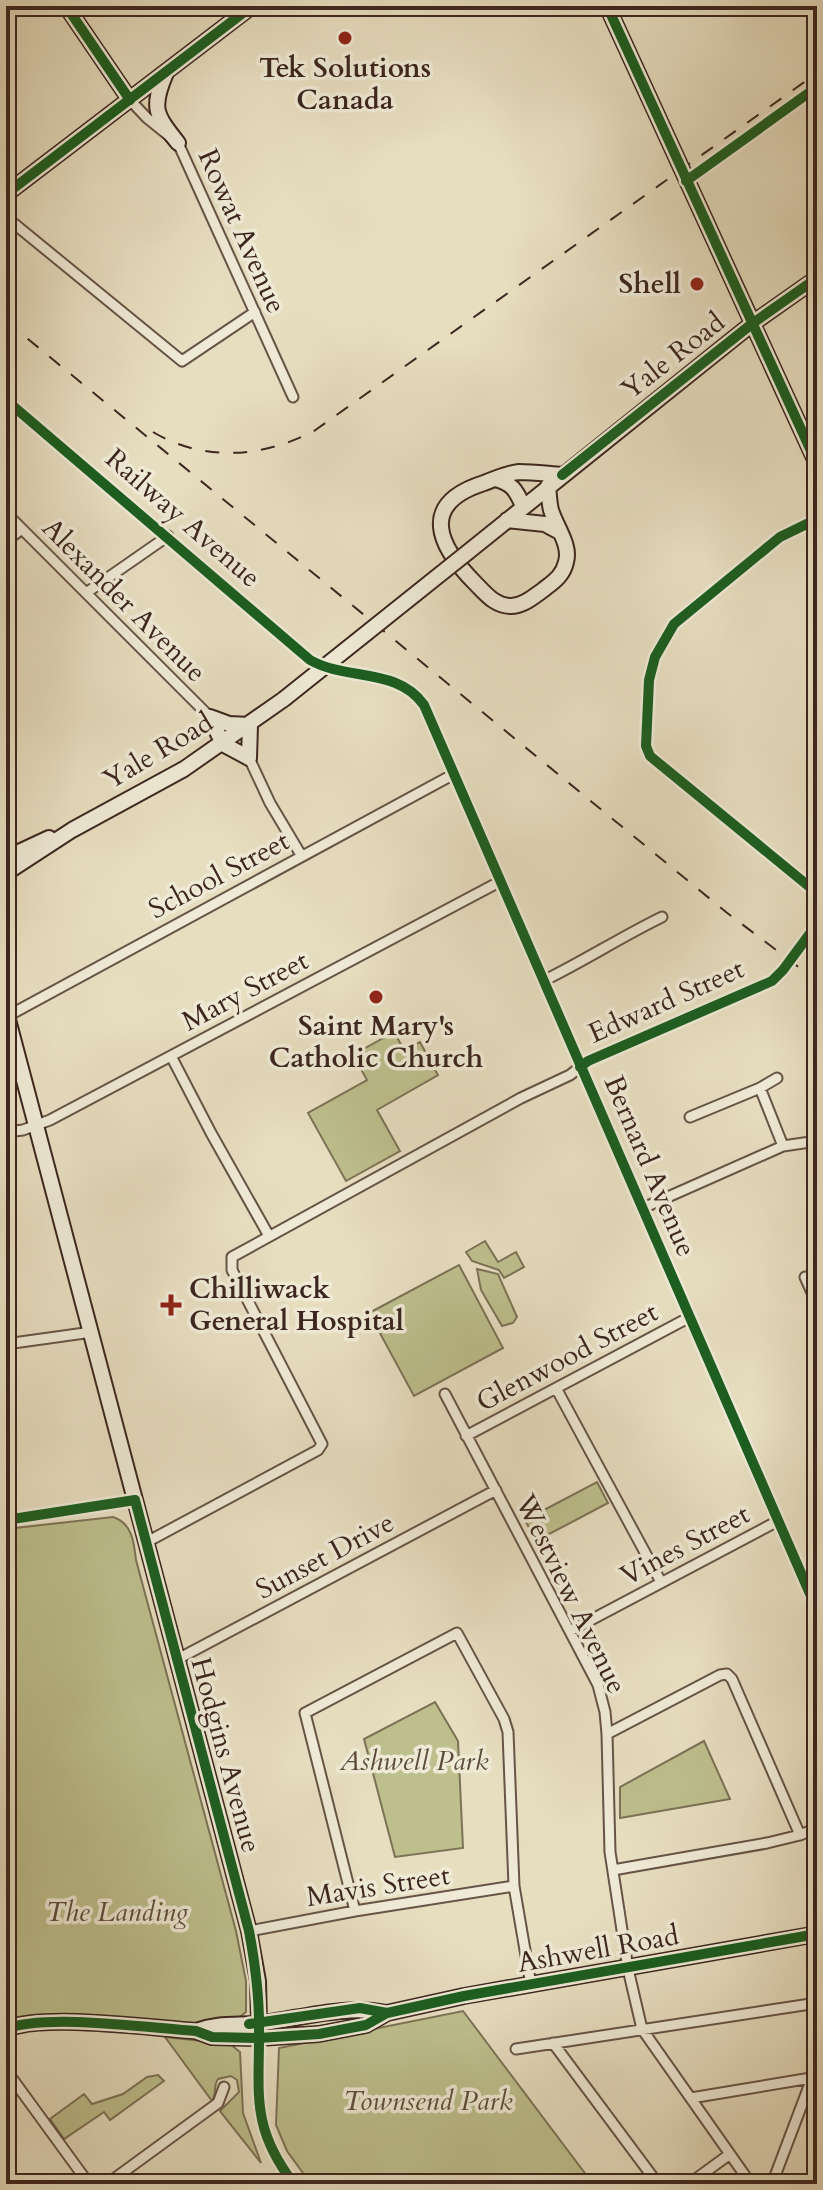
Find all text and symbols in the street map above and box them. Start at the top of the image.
marker: Tek Solutions Canada [336,29,354,47]
place label: Tek Solutions Canada [259,49,431,119]
street label: Rowat Avenue [189,143,295,319]
place label: Shell [619,265,681,303]
marker: Shell [688,275,706,293]
street label: Yale Road [613,303,733,408]
street label: Railway Avenue [97,440,269,596]
street label: Alexander Avenue [34,510,214,690]
street label: Yale Road [96,703,220,799]
street label: School Street [142,822,296,928]
street label: Mary Street [175,942,315,1040]
street label: Edward Street [582,950,750,1052]
marker: Saint Mary's Catholic Church [367,988,385,1006]
place label: Saint Mary's Catholic Church [269,1007,484,1077]
street label: Bernard Avenue [595,1070,705,1262]
place label: Chilliwack General Hospital [189,1270,404,1340]
street label: Glenwood Street [470,1293,665,1421]
marker: Chilliwack General Hospital [160,1294,182,1316]
street label: Westview Avenue [506,1487,636,1700]
street label: Vines Street [614,1495,756,1595]
street label: Sunset Drive [249,1504,401,1608]
street label: Hodgins Avenue [182,1653,270,1857]
park label: Ashwell Park [339,1742,489,1780]
street label: Mavis Street [304,1856,453,1916]
park label: The Landing [46,1893,189,1931]
street label: Ashwell Road [514,1916,682,1982]
park label: Townsend Park [343,2082,513,2120]

